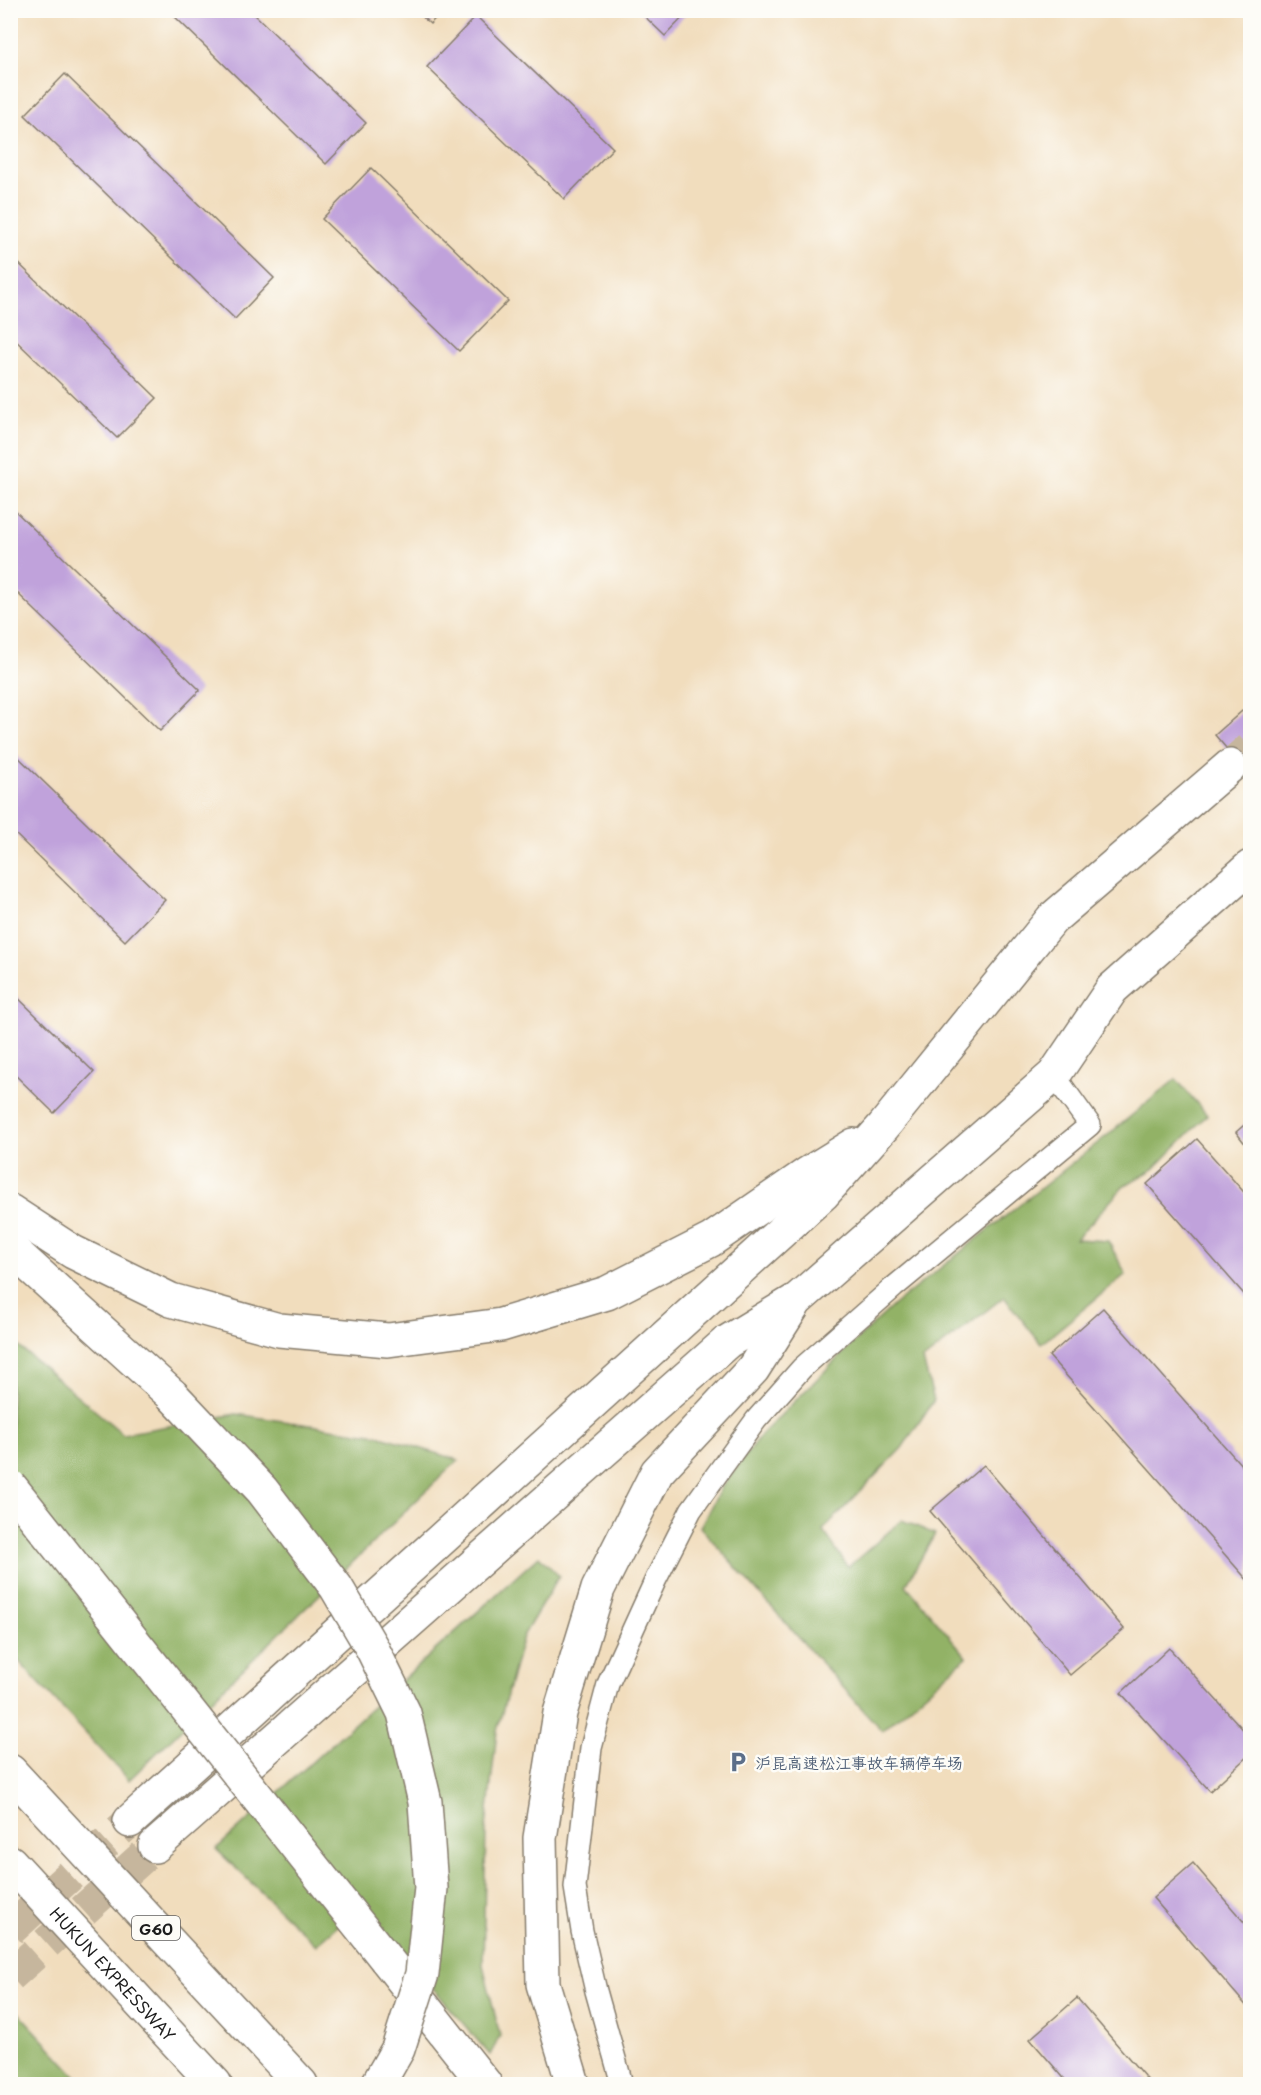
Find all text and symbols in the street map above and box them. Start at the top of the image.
parking icon: 沪昆高速松江事故车辆停车场 [726,1750,750,1774]
place label: 沪昆高速松江事故车辆停车场 [755,1750,963,1774]
street label: HUKUN EXPRESSWAY [45,1901,181,2046]
road number: G60 [132,1916,180,1940]

